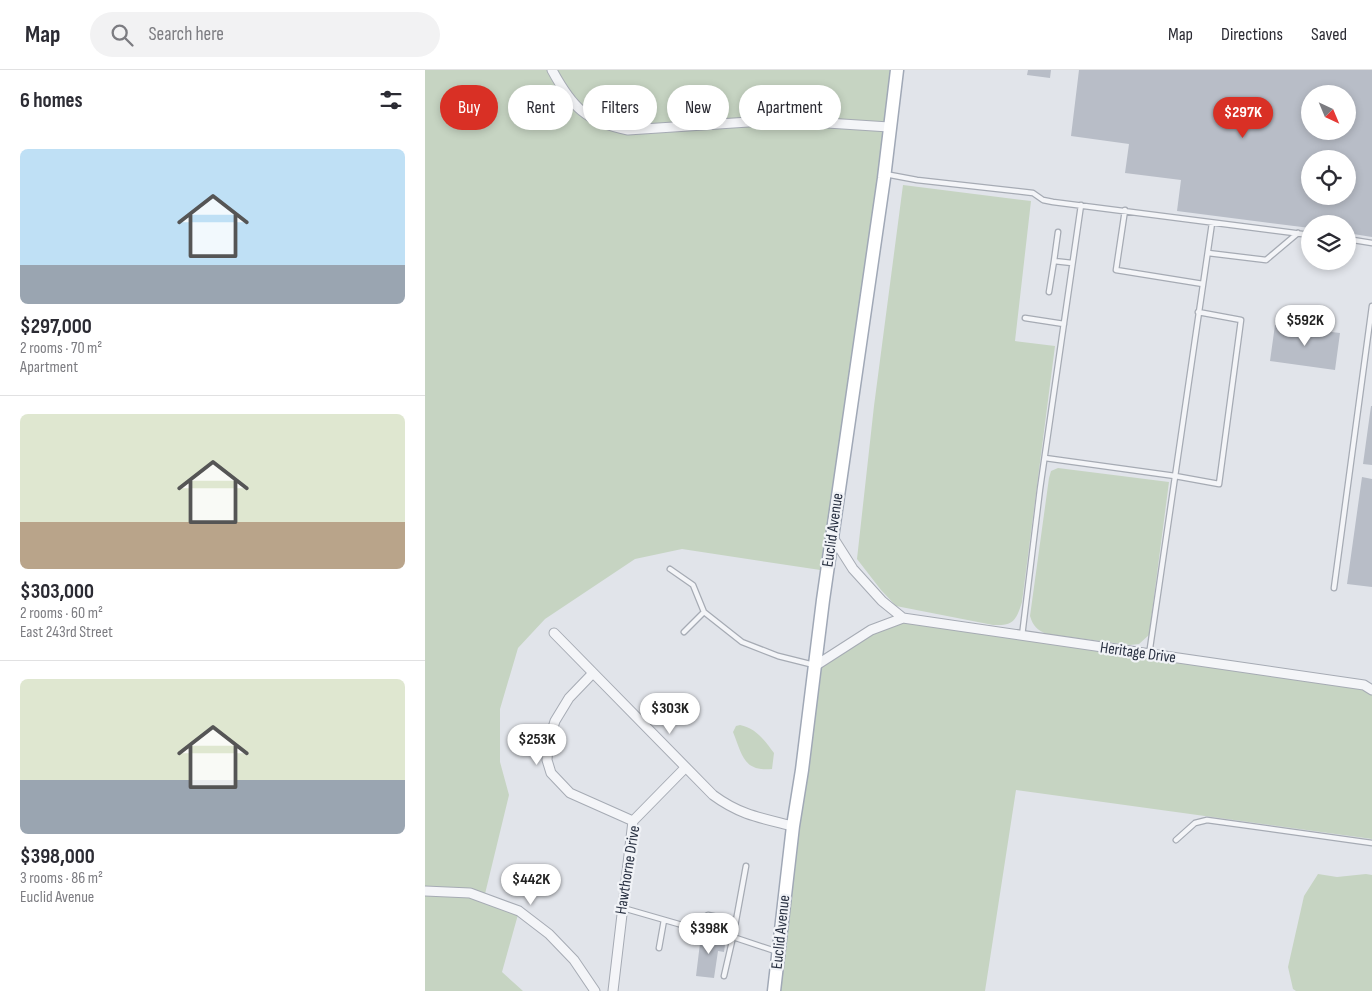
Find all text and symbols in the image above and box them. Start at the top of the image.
search box [90,12,440,57]
text: Map [25,20,60,49]
icon: search [108,21,136,49]
text: Search here [148,23,224,46]
text: Map [1168,24,1193,45]
text: Directions [1221,24,1283,45]
text: Saved [1311,24,1347,45]
chip: Buy [440,85,498,130]
chip: Rent [508,85,573,130]
chip: Filters [583,85,657,130]
chip: New [667,85,729,130]
chip: Apartment [739,85,841,130]
north arrow [1301,85,1356,140]
map controls [1301,85,1356,270]
icon: filters [377,86,405,114]
text: 6 homes [20,88,83,113]
pin: $297K [1208,97,1278,139]
text: $297K [1224,103,1262,122]
button: locate [1301,150,1356,205]
icon: home [168,181,258,271]
button: layers [1301,215,1356,270]
pin: $592K [1270,304,1340,347]
text: $592K [1286,311,1324,330]
text: $297,000 [20,314,92,339]
text: 2 rooms · 70 m² [20,339,102,358]
text: Apartment [20,358,78,377]
icon: home [168,447,258,537]
street label: Euclid Avenue [818,492,848,568]
text: $303,000 [20,579,94,604]
text: 2 rooms · 60 m² [20,604,103,623]
text: East 243rd Street [20,623,113,642]
street label: Heritage Drive [1099,638,1177,668]
pin: $303K [635,692,705,735]
text: $303K [651,699,689,718]
icon: home [168,712,258,802]
pin: $253K [502,724,572,766]
text: $253K [518,730,556,749]
street label: Hawthorne Drive [612,824,644,916]
text: $398,000 [20,844,95,869]
pin: $442K [496,864,566,906]
text: 3 rooms · 86 m² [20,869,103,888]
text: $442K [512,870,550,889]
text: Euclid Avenue [20,888,94,907]
street label: Euclid Avenue [768,894,794,970]
pin: $398K [674,912,744,955]
text: $398K [690,919,728,938]

